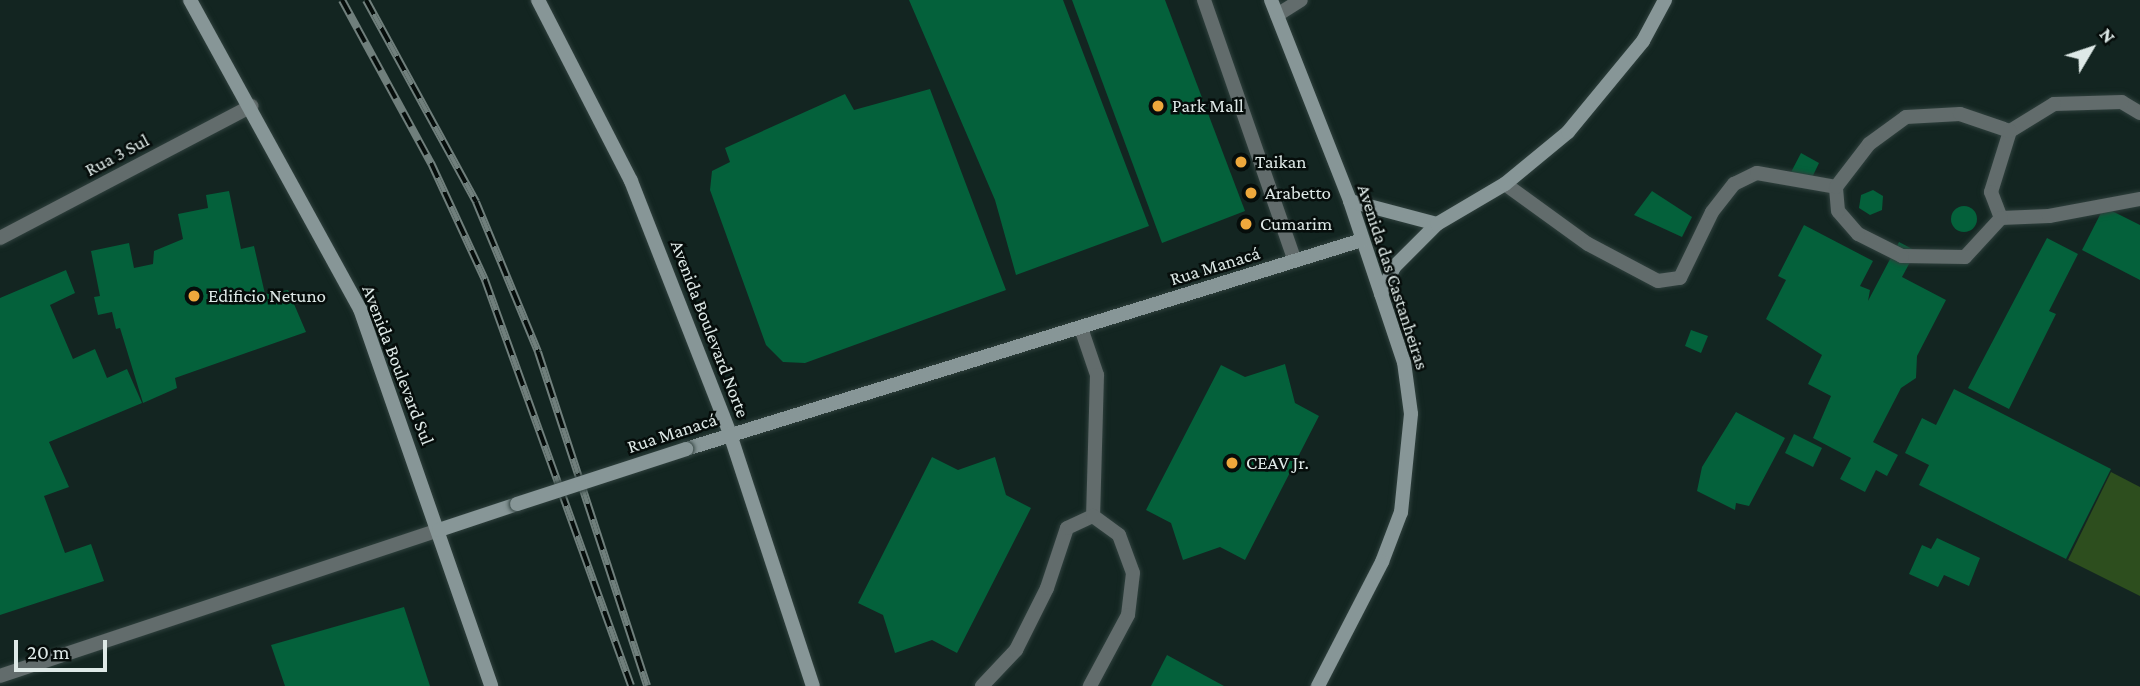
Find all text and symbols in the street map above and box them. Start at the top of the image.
north arrow [2056,14,2126,84]
text: N [2095,24,2120,47]
place label: Park Mall [1172,95,1244,117]
marker: Park Mall [1150,98,1166,114]
street label: Rua 3 Sul [81,129,153,181]
place label: Taikan [1255,151,1306,173]
marker: Taikan [1233,154,1249,170]
place label: Arabetto [1265,182,1331,204]
street label: Avenida das Castanheiras [1352,182,1434,372]
marker: Arabetto [1243,185,1259,201]
place label: Cumarim [1260,213,1332,235]
marker: Cumarim [1238,216,1254,232]
street label: Avenida Boulevard Norte [666,237,754,421]
street label: Rua Manacá [1167,242,1263,290]
street label: Avenida Boulevard Sul [357,282,439,448]
place label: Edificio Netuno [208,285,326,307]
marker: Edificio Netuno [186,288,202,304]
street label: Rua Manacá [624,408,720,458]
place label: CEAV Jr. [1246,452,1309,474]
marker: CEAV Jr. [1224,455,1240,471]
scale bar [18,626,110,670]
text: 20 m [27,640,70,664]

